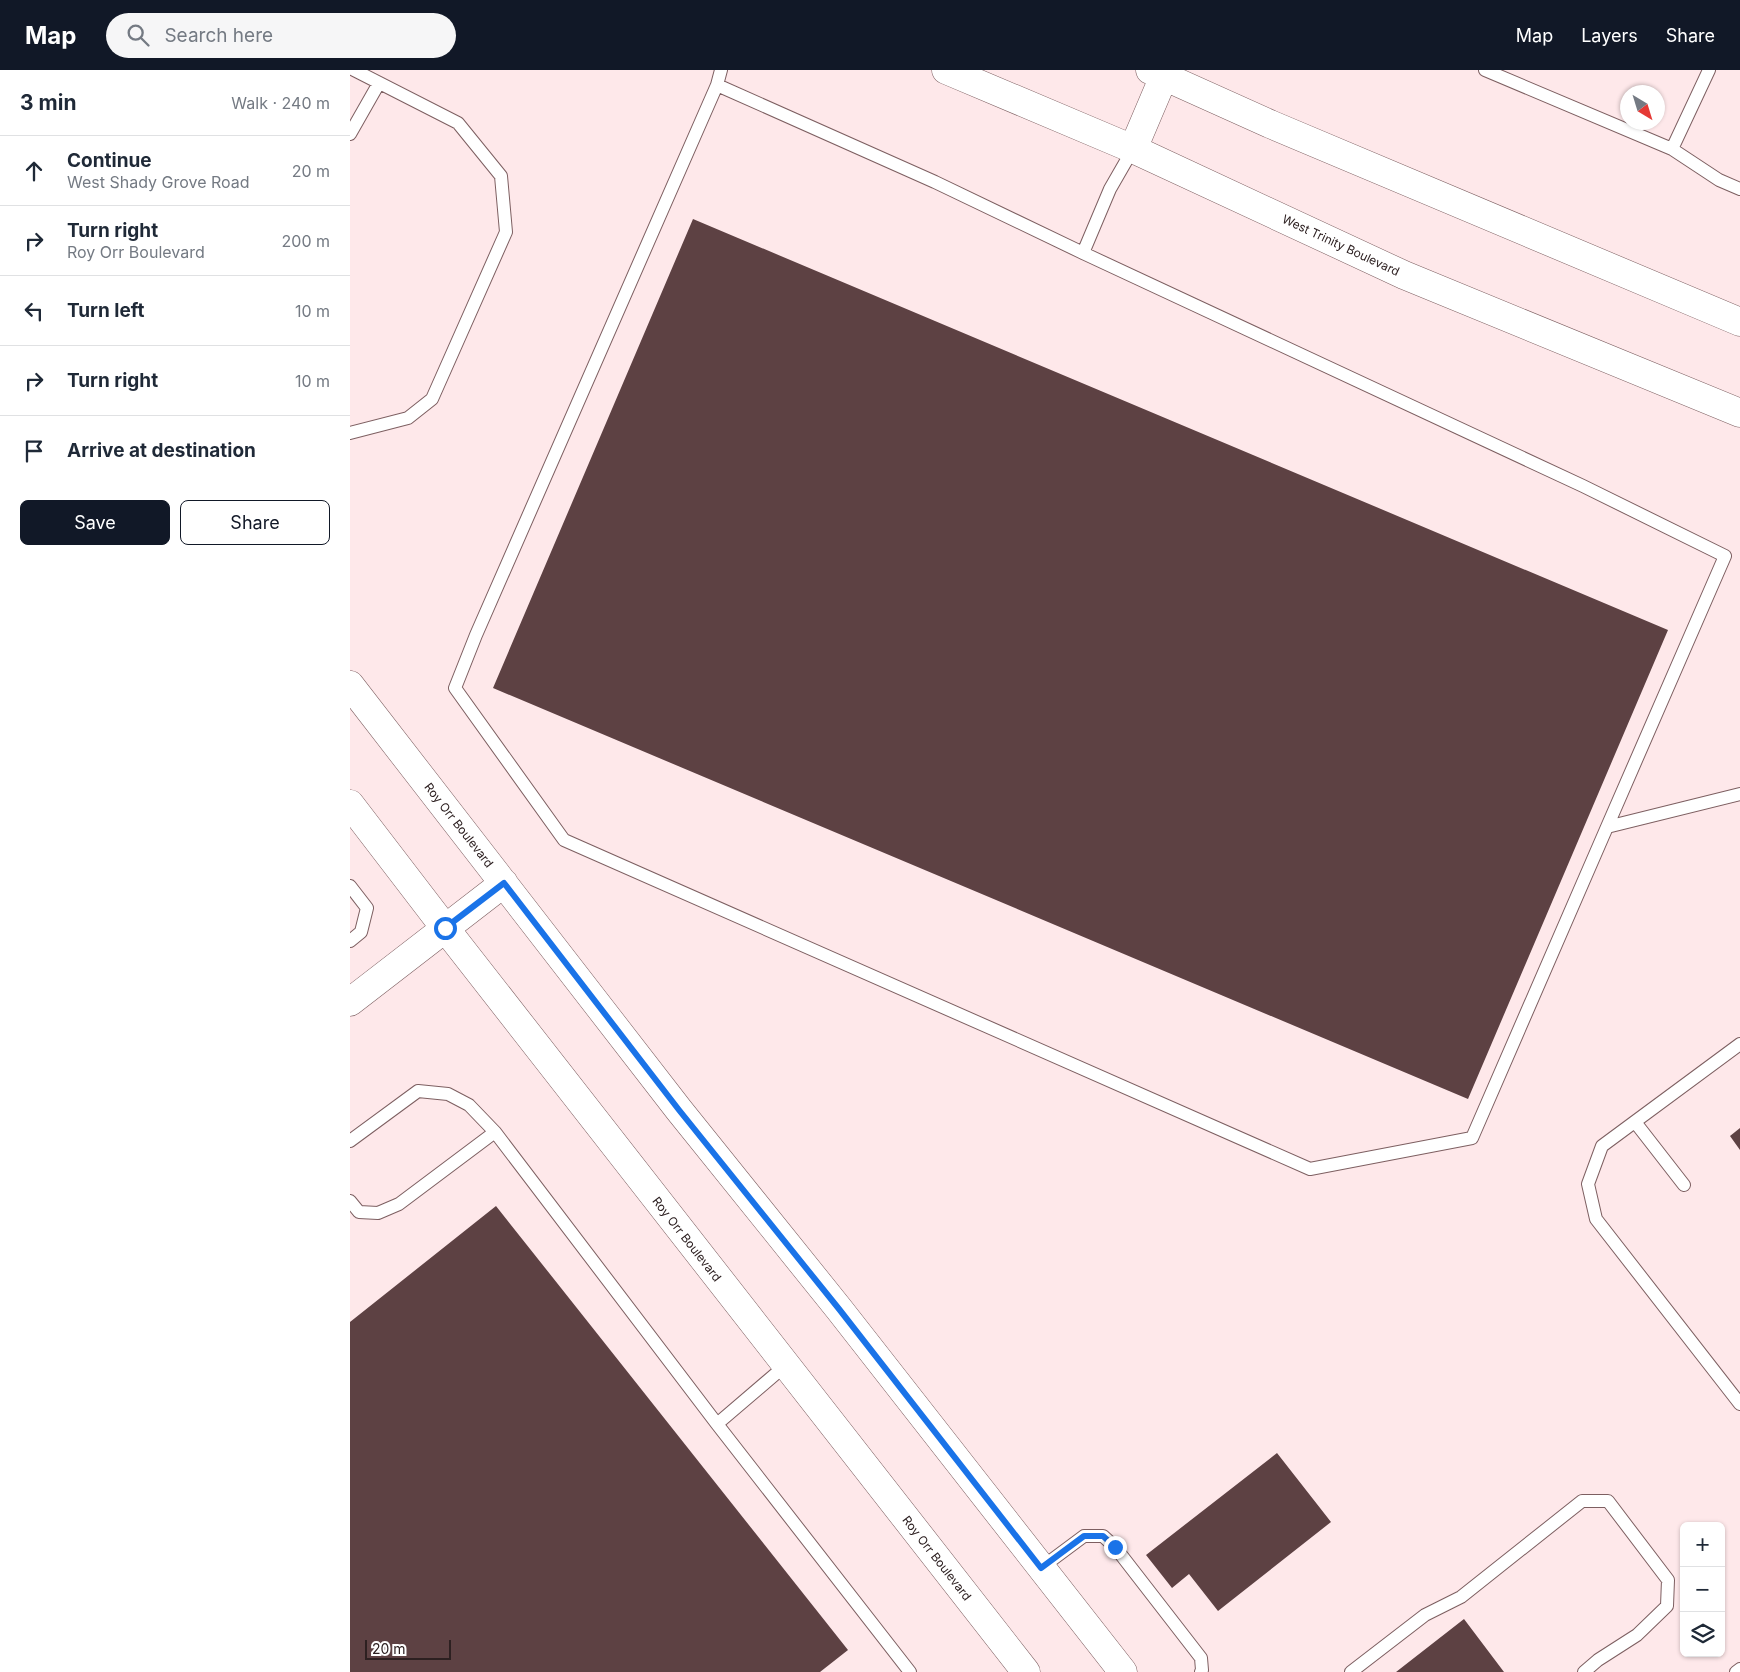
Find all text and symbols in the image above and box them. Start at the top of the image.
search box [106,13,456,58]
text: Map [25,21,76,50]
icon: search [124,21,152,49]
text: Search here [164,24,273,47]
text: Map [1516,25,1553,46]
text: Layers [1581,25,1638,46]
text: Share [1666,25,1715,46]
north arrow [1620,85,1665,130]
text: 3 min [20,90,76,115]
text: Walk · 240 m [231,93,330,113]
text: Continue [67,149,152,172]
icon: ahead [20,157,48,185]
text: 20 m [292,161,330,181]
text: West Shady Grove Road [67,172,250,192]
street label: West Trinity Boulevard [1280,211,1402,279]
text: Turn right [67,219,158,242]
icon: right [20,227,48,255]
text: 200 m [282,231,330,251]
text: Roy Orr Boulevard [67,242,205,262]
icon: left [20,297,48,325]
text: Turn left [67,299,145,322]
text: 10 m [295,301,330,321]
icon: right [20,367,48,395]
text: Turn right [67,369,158,392]
text: 10 m [295,371,330,391]
icon: arrive [20,437,48,465]
text: Arrive at destination [67,439,256,462]
button: Save [20,500,170,545]
button: Share [180,500,330,545]
street label: Roy Orr Boulevard [421,780,497,870]
route start [434,917,457,940]
street label: Roy Orr Boulevard [649,1194,725,1284]
street label: Roy Orr Boulevard [899,1513,975,1603]
map controls [1680,1522,1725,1657]
button: + [1680,1522,1725,1567]
route end [1104,1536,1127,1559]
button: − [1680,1567,1725,1612]
button: layers [1680,1612,1725,1657]
scale bar [365,1637,451,1660]
text: 20 m [372,1640,406,1657]

